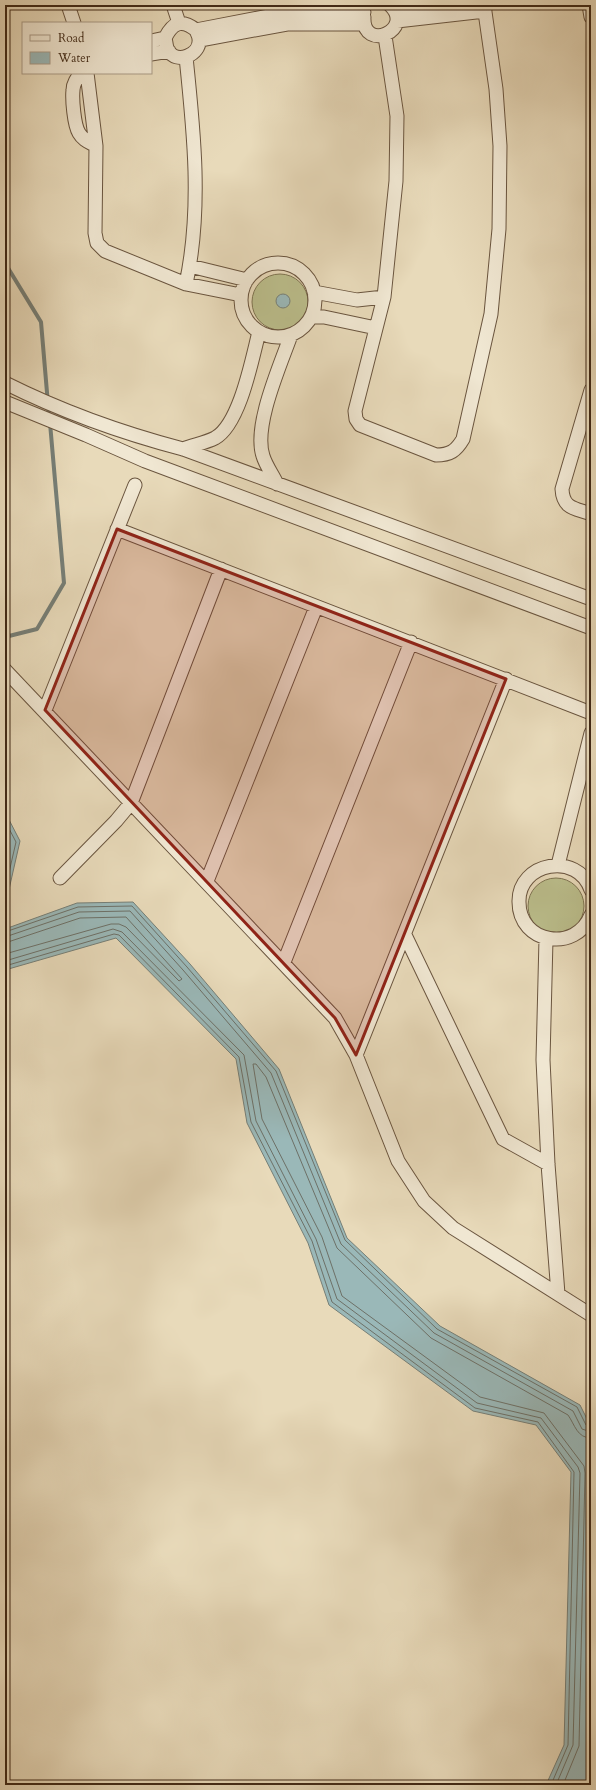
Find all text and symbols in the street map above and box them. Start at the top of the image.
legend [22,22,152,74]
text: Road [58,30,85,46]
text: Water [57,50,91,66]

